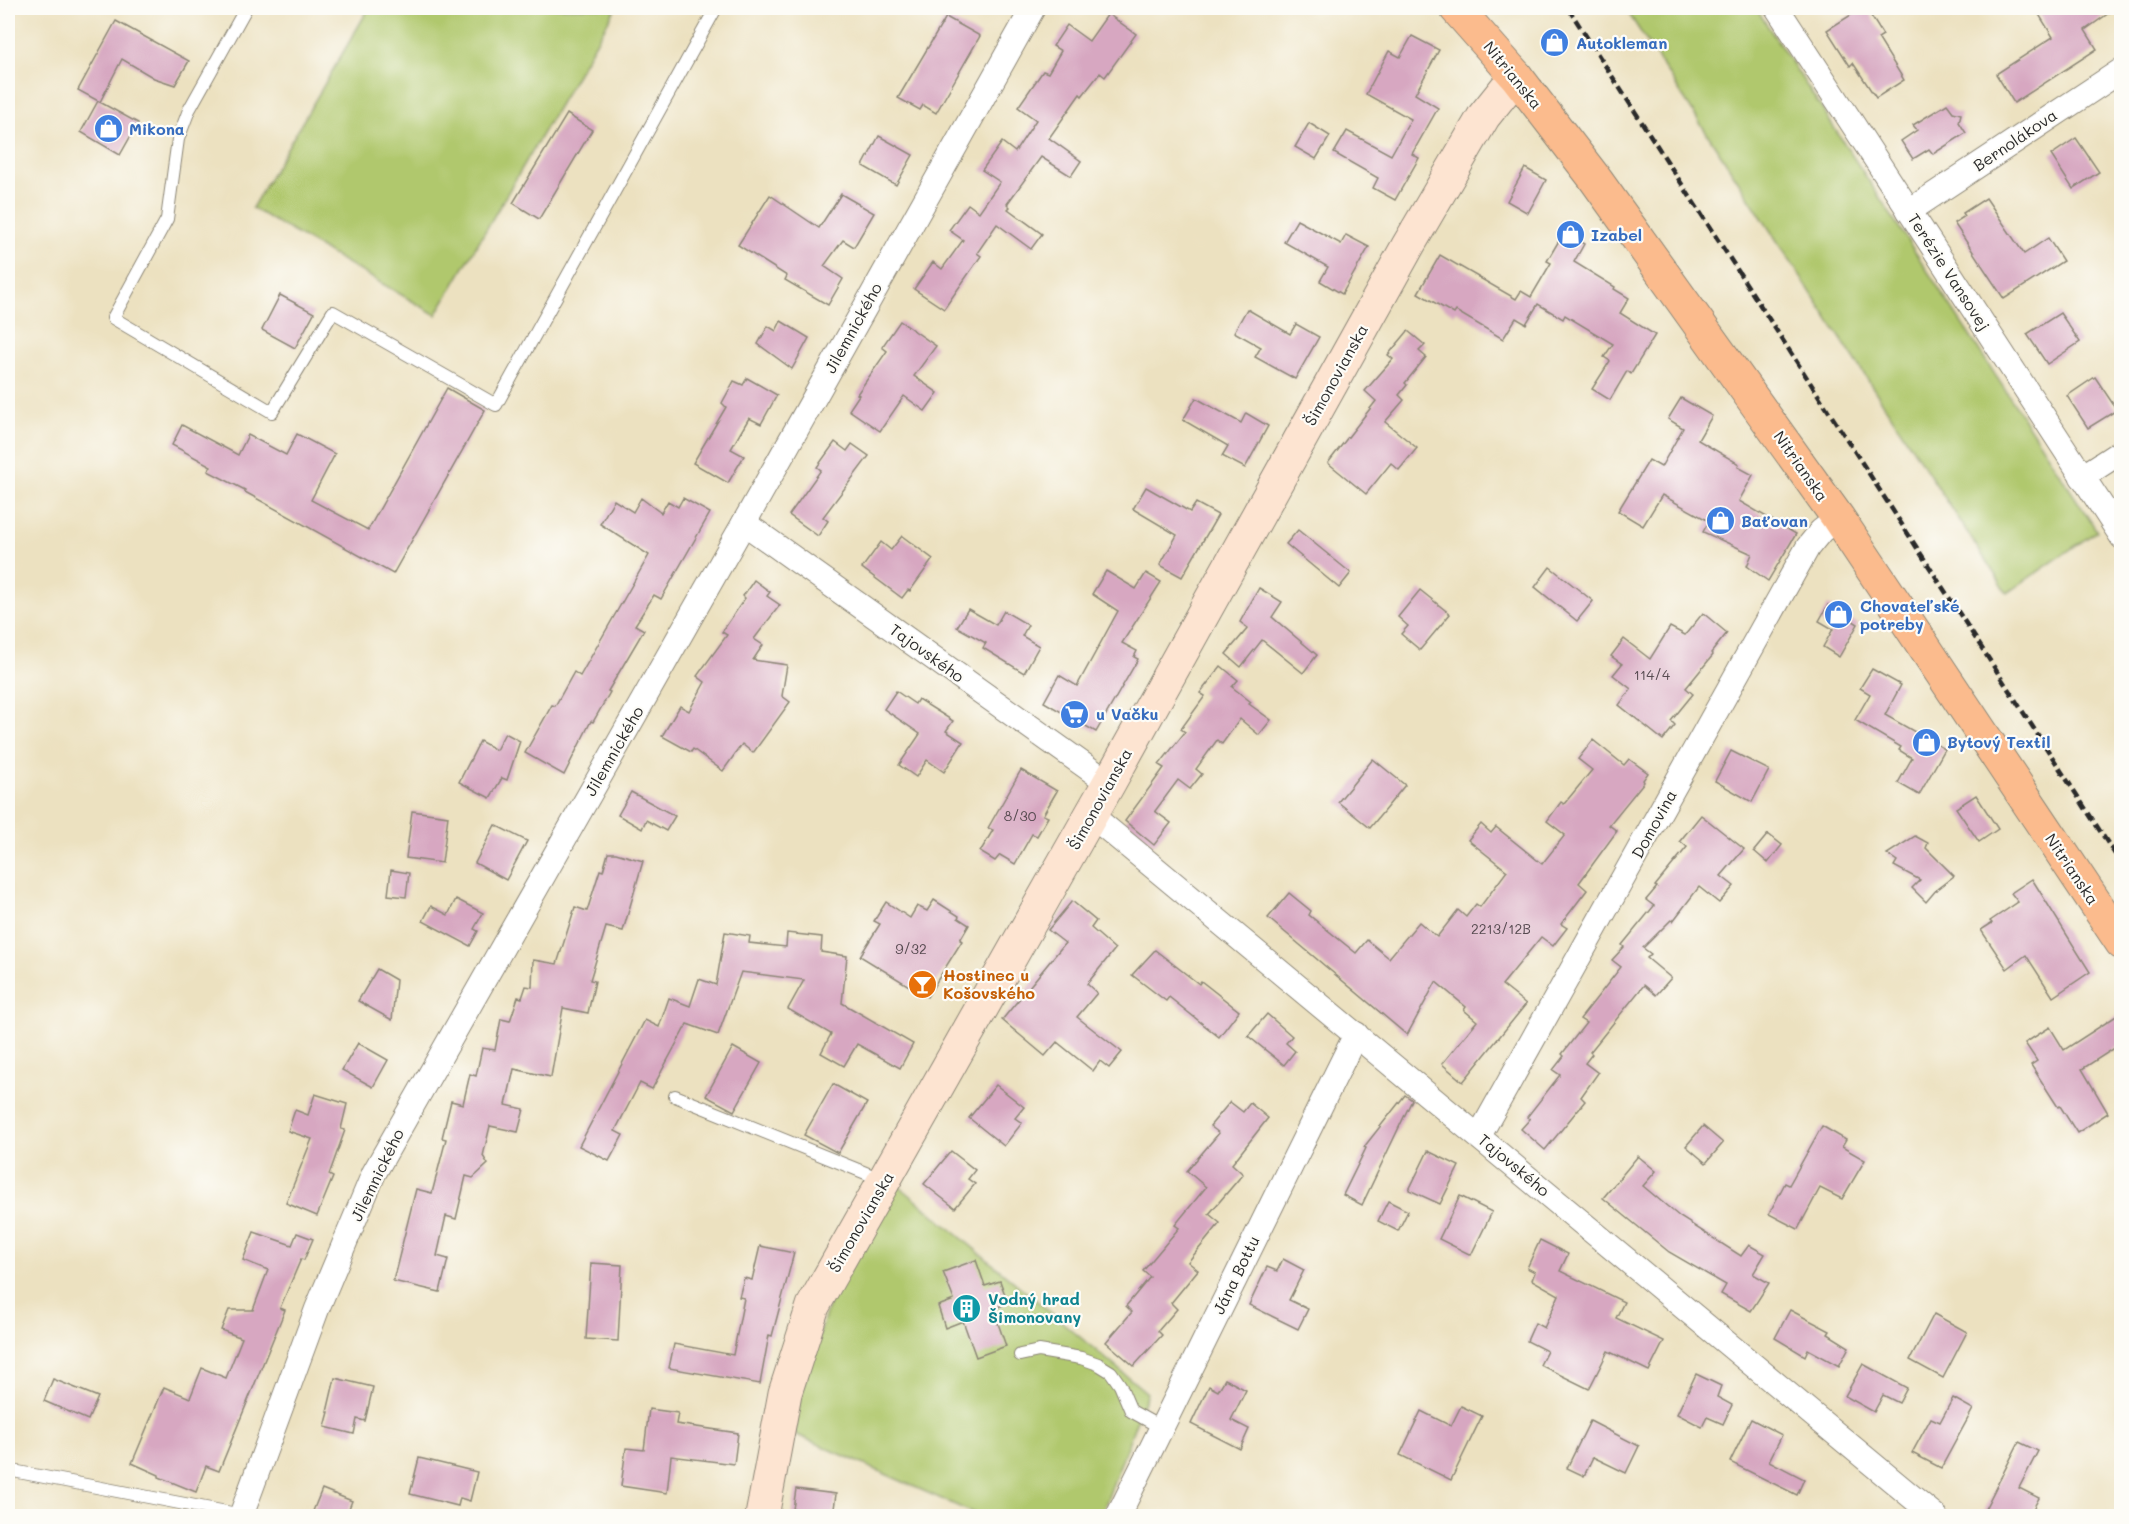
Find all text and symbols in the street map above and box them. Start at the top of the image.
shop icon: Autokleman [1539,27,1571,59]
place label: Autokleman [1576,32,1667,53]
street label: Nitrianska [1480,36,1547,113]
street label: Bernolákova [1969,104,2061,175]
shop icon: Mikona [92,113,124,145]
place label: Mikona [129,118,185,139]
street label: Terézie Vansovej [1904,209,1995,334]
shop icon: Izabel [1554,219,1586,251]
place label: Izabel [1591,224,1642,245]
street label: Jilemnického [819,279,886,377]
street label: Šimonovianska [1299,320,1372,429]
street label: Nitrianska [1769,426,1833,505]
shop icon: Baťovan [1704,505,1736,537]
place label: Baťovan [1741,510,1808,531]
place label: Chovateľské potreby [1860,595,1960,634]
shop icon: Chovateľské potreby [1823,599,1855,631]
street label: Tajovského [886,619,969,687]
house number: 114/4 [1634,665,1671,684]
supermarket icon: u Vačku [1059,698,1091,730]
street label: Jilemnického [579,702,648,799]
place label: u Vačku [1096,703,1159,724]
shop icon: Bytový Textil [1910,726,1942,758]
place label: Bytový Textil [1947,731,2051,752]
street label: Šimonovianska [1063,744,1136,853]
street label: Domovina [1626,786,1681,862]
house number: 8/30 [1004,806,1037,825]
street label: Nitrianska [2041,829,2104,909]
house number: 2213/12B [1471,919,1531,938]
house number: 9/32 [895,939,927,958]
place label: Hostinec u Košovského [943,964,1035,1003]
bar icon: Hostinec u Košovského [906,968,938,1000]
street label: Jilemnického [345,1125,408,1225]
street label: Tajovského [1474,1129,1554,1201]
street label: Šimonovianska [823,1168,898,1276]
street label: Jána Bottu [1207,1232,1264,1318]
place label: Vodný hrad Šimonovany [988,1288,1081,1327]
building icon: Vodný hrad Šimonovany [951,1292,983,1324]

